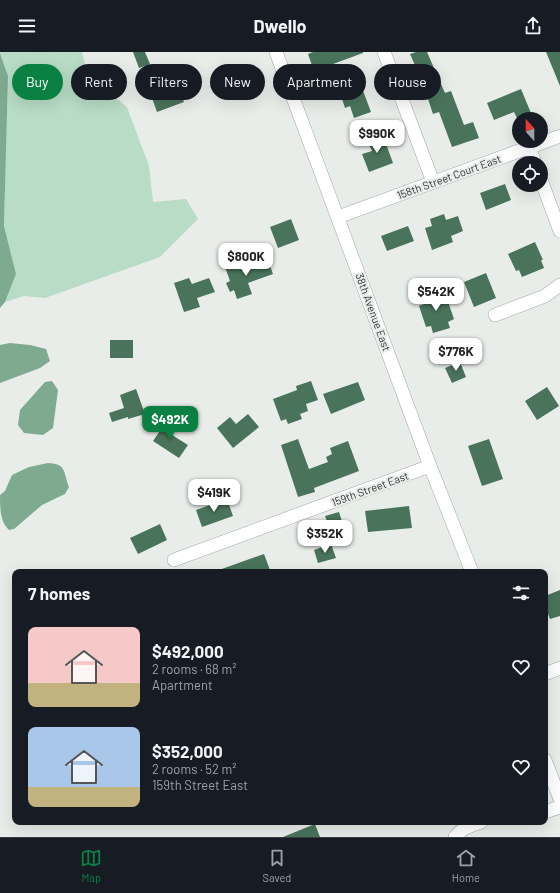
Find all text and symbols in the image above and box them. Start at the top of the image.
icon: menu [16,15,38,37]
text: Dwello [253,15,307,37]
icon: share [522,15,544,37]
chip: Buy [12,64,63,100]
chip: Rent [71,64,127,100]
chip: Filters [135,64,202,100]
chip: New [210,64,265,100]
chip: Apartment [273,64,366,100]
chip: House [374,64,441,100]
north arrow [512,112,548,148]
map controls [512,112,548,192]
pin: $990K [349,120,405,154]
text: $990K [359,125,395,141]
street label: 158th Street Court East [395,152,503,201]
button: locate [512,156,548,192]
pin: $800K [218,243,274,277]
text: $800K [227,248,265,264]
street label: 38th Avenue East [353,271,394,353]
pin: $542K [408,278,464,312]
text: $542K [417,283,455,299]
pin: $776K [428,338,484,372]
text: $776K [438,343,474,359]
pin: $492K [142,406,198,440]
text: $492K [151,411,189,427]
street label: 159th Street East [329,469,410,509]
pin: $419K [186,479,242,513]
text: $419K [197,484,231,500]
pin: $352K [297,520,353,554]
text: $352K [307,525,343,541]
icon: filters [510,582,532,604]
text: 7 homes [28,583,90,603]
text: $492,000 [152,641,224,661]
icon: home [60,643,108,691]
icon: heart [510,656,532,678]
text: 2 rooms · 68 m² [152,661,236,677]
text: Apartment [152,677,213,693]
text: $352,000 [152,741,223,761]
icon: home [60,743,108,791]
icon: heart [510,756,532,778]
text: 2 rooms · 52 m² [152,761,237,777]
text: 159th Street East [152,777,248,793]
tab: Map [80,847,102,884]
tab: Saved [263,847,291,884]
tab: Home [452,847,480,884]

